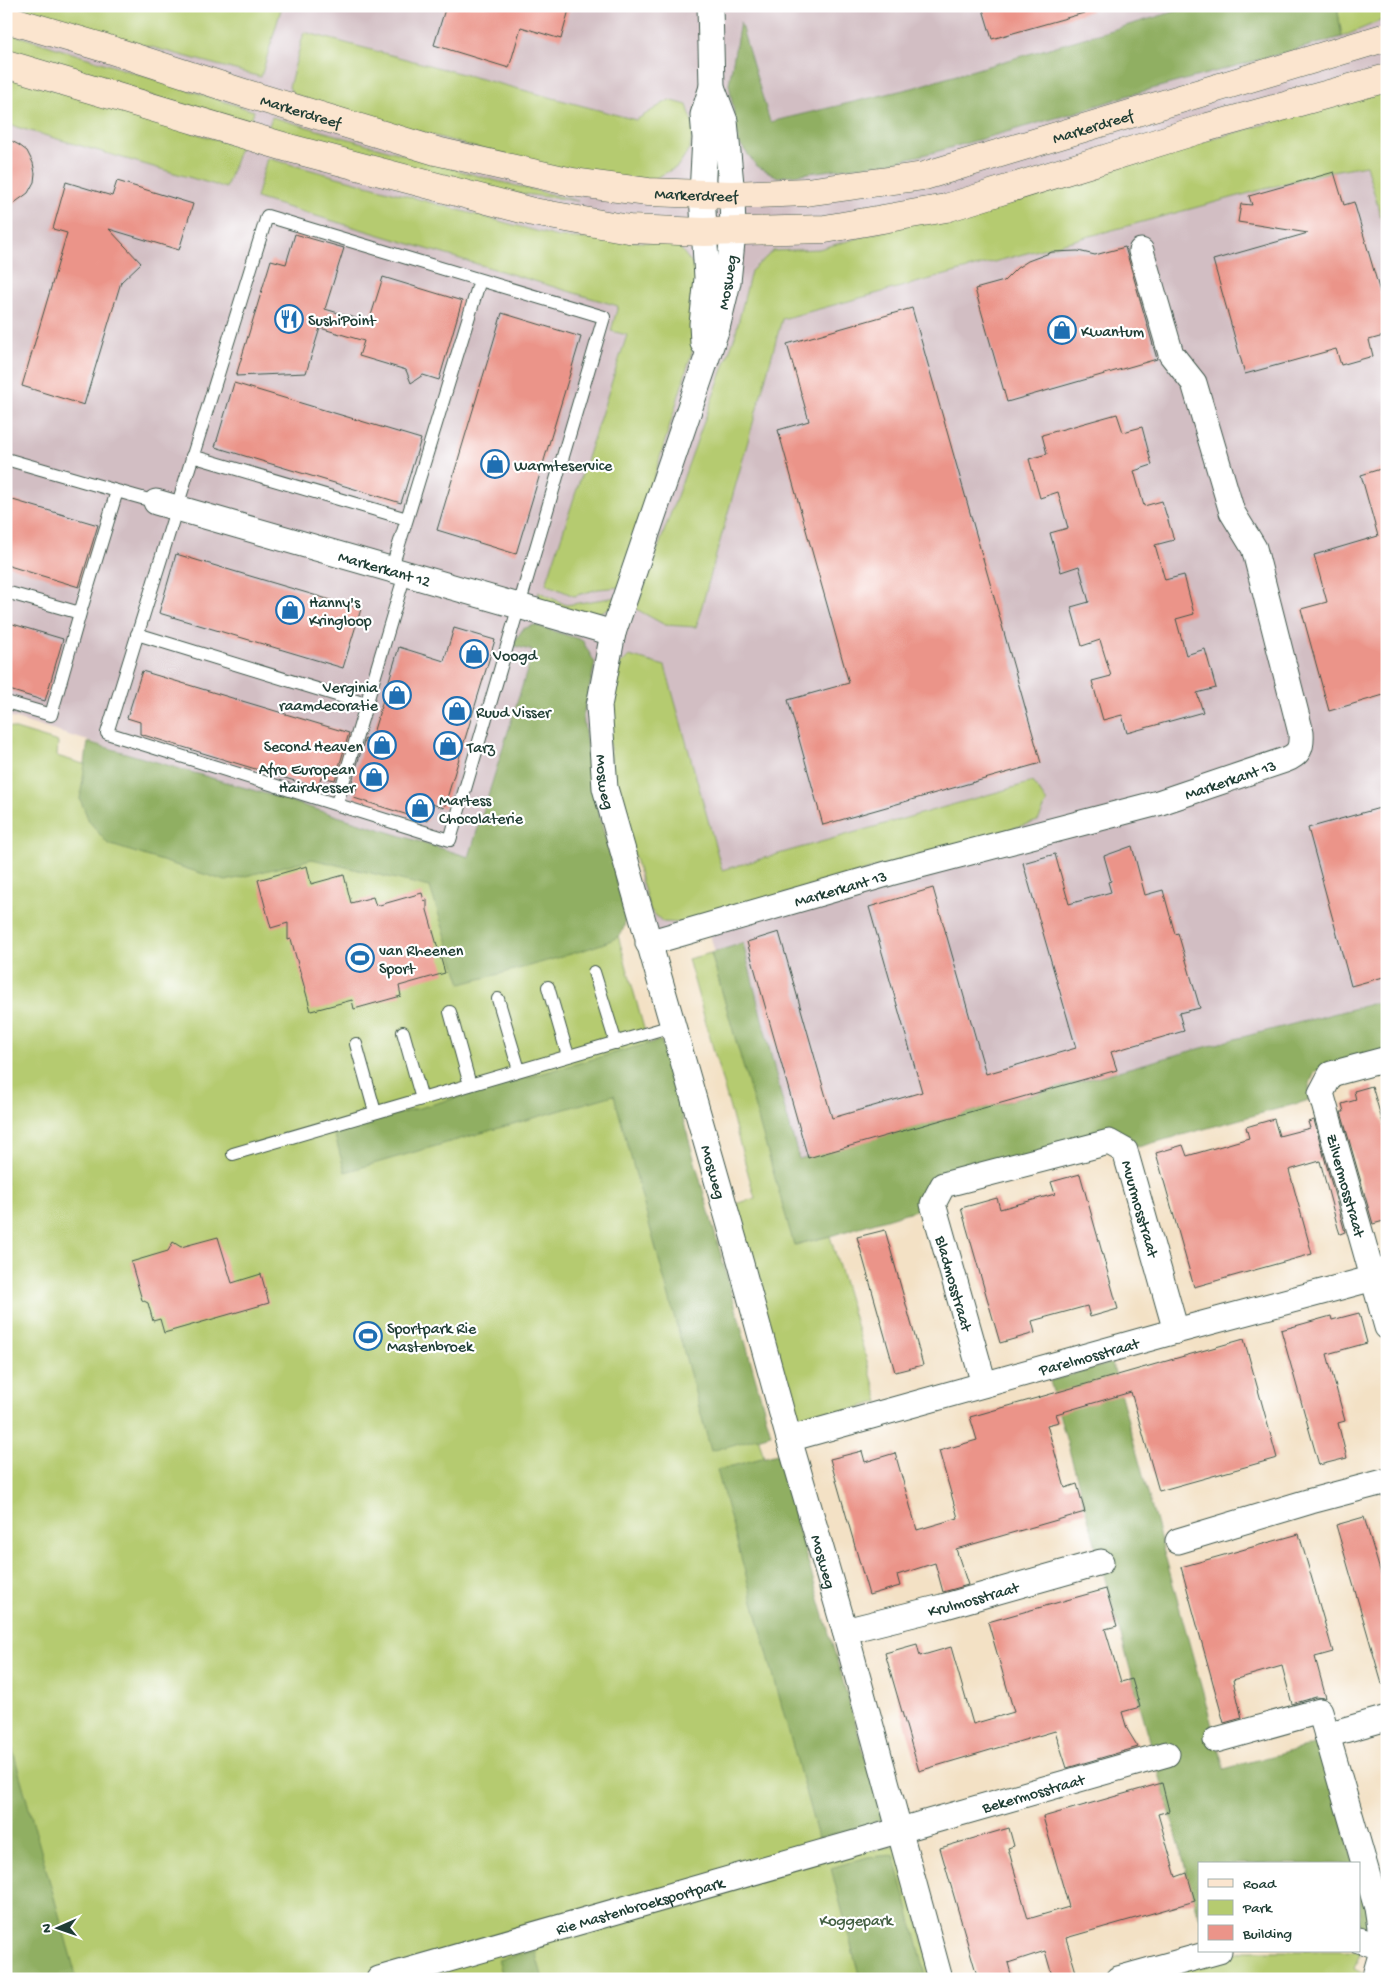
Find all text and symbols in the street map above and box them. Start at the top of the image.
street label: Markerdreef [258,92,344,135]
street label: Markerdreef [1051,107,1137,150]
street label: Markerdreef [654,186,739,208]
street label: Mosweg [716,254,743,311]
restaurant icon: SushiPoint [274,304,304,334]
place label: SushiPoint [308,313,377,332]
shop icon: Kwantum [1047,315,1077,345]
place label: Kwantum [1081,324,1145,343]
shop icon: Warmteservice [480,449,510,479]
place label: Warmteservice [514,458,613,477]
street label: Markerkant 12 [336,549,432,593]
shop icon: Hanny's Kringloop [275,595,305,625]
place label: Hanny's Kringloop [309,595,372,632]
shop icon: Voogd [459,639,489,669]
place label: Voogd [492,648,539,667]
place label: Verginia raamdecoratie [279,680,379,717]
shop icon: Verginia raamdecoratie [382,680,412,710]
shop icon: Ruud Visser [442,696,472,726]
place label: Ruud Visser [476,705,552,724]
shop icon: Second Heaven [367,730,397,760]
shop icon: Tarz [433,731,463,761]
place label: Second Heaven [264,739,363,758]
place label: Tarz [466,740,496,759]
street label: Mosweg [590,754,617,812]
street label: Markerkant 13 [1183,758,1279,806]
place label: Afro European Hairdresser [259,762,356,799]
shop icon: Afro European Hairdresser [359,762,389,792]
shop icon: Martess Chocolaterie [405,793,435,823]
place label: Martess Chocolaterie [439,793,524,830]
street label: Markerkant 13 [793,868,890,913]
sports icon: van Rheenen Sport [345,943,375,973]
place label: van Rheenen Sport [379,943,464,980]
street label: Zilvermosstraat [1320,1132,1368,1241]
street label: Mosweg [695,1143,728,1202]
street label: Muurmosstraat [1115,1159,1161,1261]
street label: Bladmosstraat [929,1233,975,1335]
sports icon: Sportpark Rie Mastenbroek [353,1321,383,1351]
place label: Sportpark Rie Mastenbroek [387,1321,477,1358]
street label: Parelmosstraat [1036,1335,1143,1382]
street label: Mosweg [804,1533,838,1591]
street label: Krulmosstraat [926,1579,1023,1623]
street label: Bekermosstraat [980,1772,1089,1820]
legend [1198,1862,1360,1952]
street label: Rie Mastenbroeksportpark [554,1874,729,1941]
text: Road [1243,1876,1277,1894]
text: Park [1242,1900,1273,1918]
north arrow [32,1902,82,1952]
park label: Koggepark [819,1913,894,1932]
text: N [39,1924,56,1933]
text: Building [1242,1926,1292,1944]

